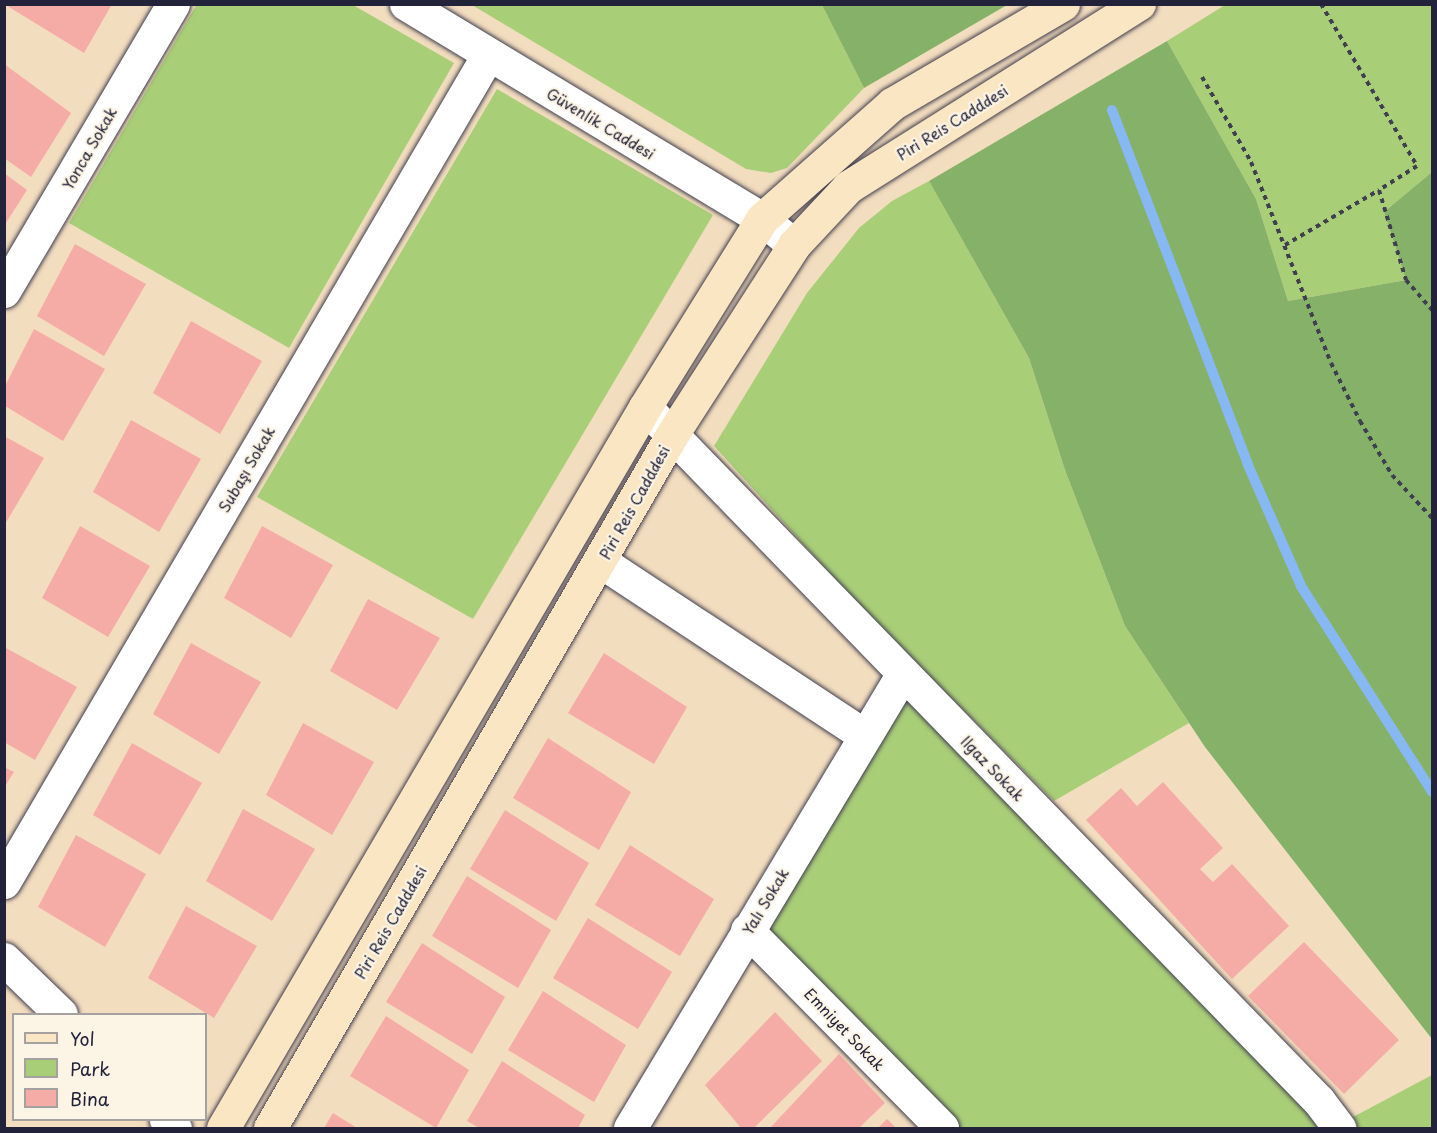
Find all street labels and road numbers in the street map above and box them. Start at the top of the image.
street label: Piri Reis Cadddesi [893,81,1011,163]
street label: Güvenlik Caddesi [544,84,658,162]
street label: Yonca Sokak [58,104,120,192]
street label: Subaşı Sokak [214,422,278,516]
street label: Piri Reis Cadddesi [595,442,673,562]
street label: Ilgaz Sokak [958,732,1028,804]
street label: Piri Reis Cadddesi [350,862,430,982]
street label: Yalı Sokak [738,864,792,938]
street label: Emniyet Sokak [801,984,889,1074]

